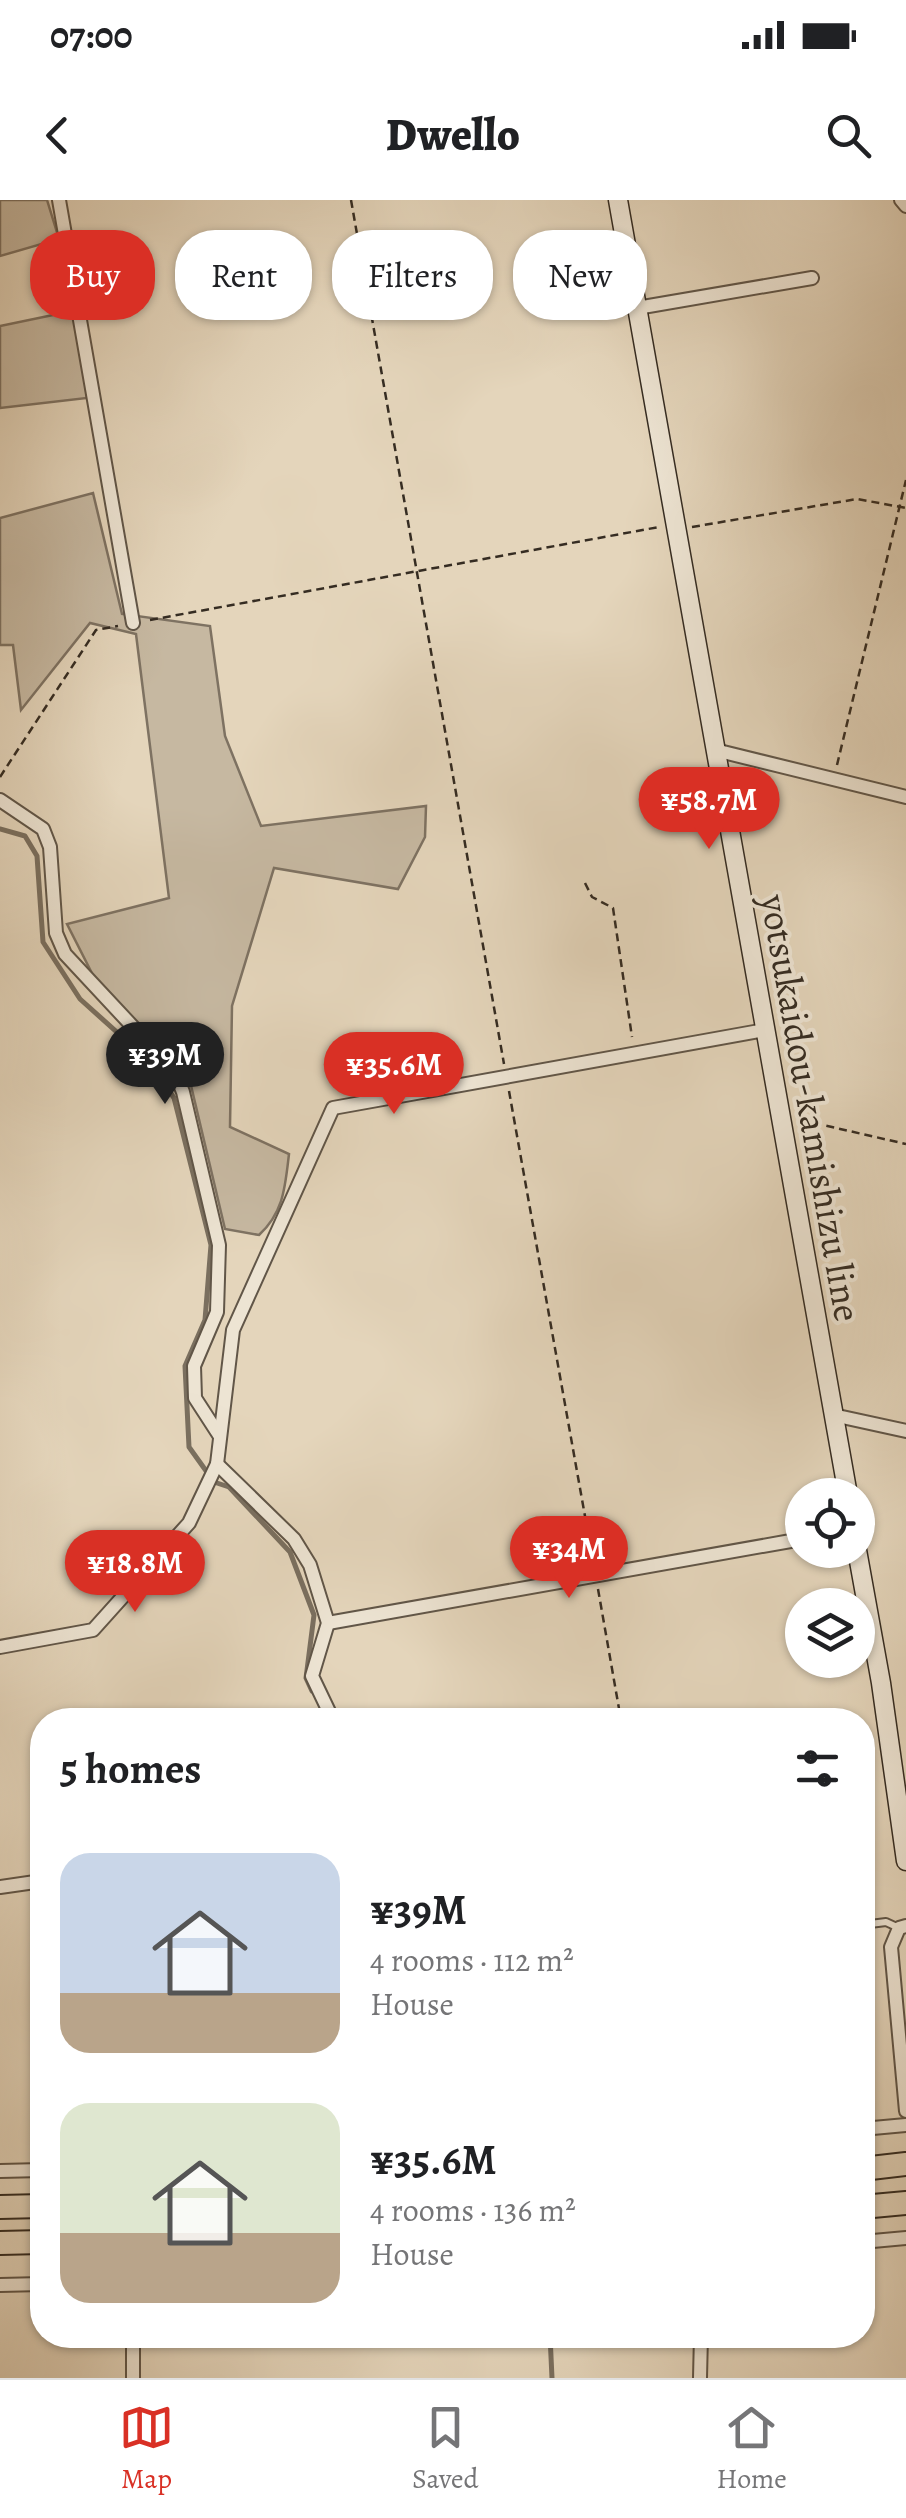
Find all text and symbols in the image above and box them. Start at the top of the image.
text: 07:00 [50,9,133,61]
text: Dwello [386,104,520,166]
icon: back [30,108,85,163]
icon: search [821,108,876,163]
chip: Buy [30,230,155,320]
chip: Rent [175,230,312,320]
chip: Filters [332,230,493,320]
chip: New [513,230,647,320]
pin: ¥58.7M [628,767,790,852]
text: ¥58.7M [661,777,757,821]
street label: yotsukaidou-kamishizu line [748,890,874,1325]
pin: ¥39M [106,1022,224,1107]
text: ¥39M [128,1032,202,1076]
pin: ¥35.6M [313,1032,475,1117]
text: ¥35.6M [346,1042,442,1086]
map controls [785,1478,875,1678]
button: locate [785,1478,875,1568]
pin: ¥34M [510,1516,628,1601]
text: ¥34M [532,1526,606,1570]
pin: ¥18.8M [54,1530,216,1615]
text: ¥18.8M [87,1540,183,1584]
button: layers [785,1588,875,1678]
text: 5 homes [60,1740,201,1797]
icon: filters [790,1741,845,1796]
text: ¥39M [370,1881,467,1938]
icon: home [140,1893,260,2013]
text: 4 rooms · 112 m² [370,1938,574,1982]
text: House [370,1982,454,2026]
text: ¥35.6M [370,2131,497,2188]
icon: home [140,2143,260,2263]
text: 4 rooms · 136 m² [370,2188,576,2232]
text: House [370,2232,454,2276]
tab: Map [119,2400,174,2498]
tab: Saved [412,2400,479,2498]
tab: Home [717,2400,787,2498]

